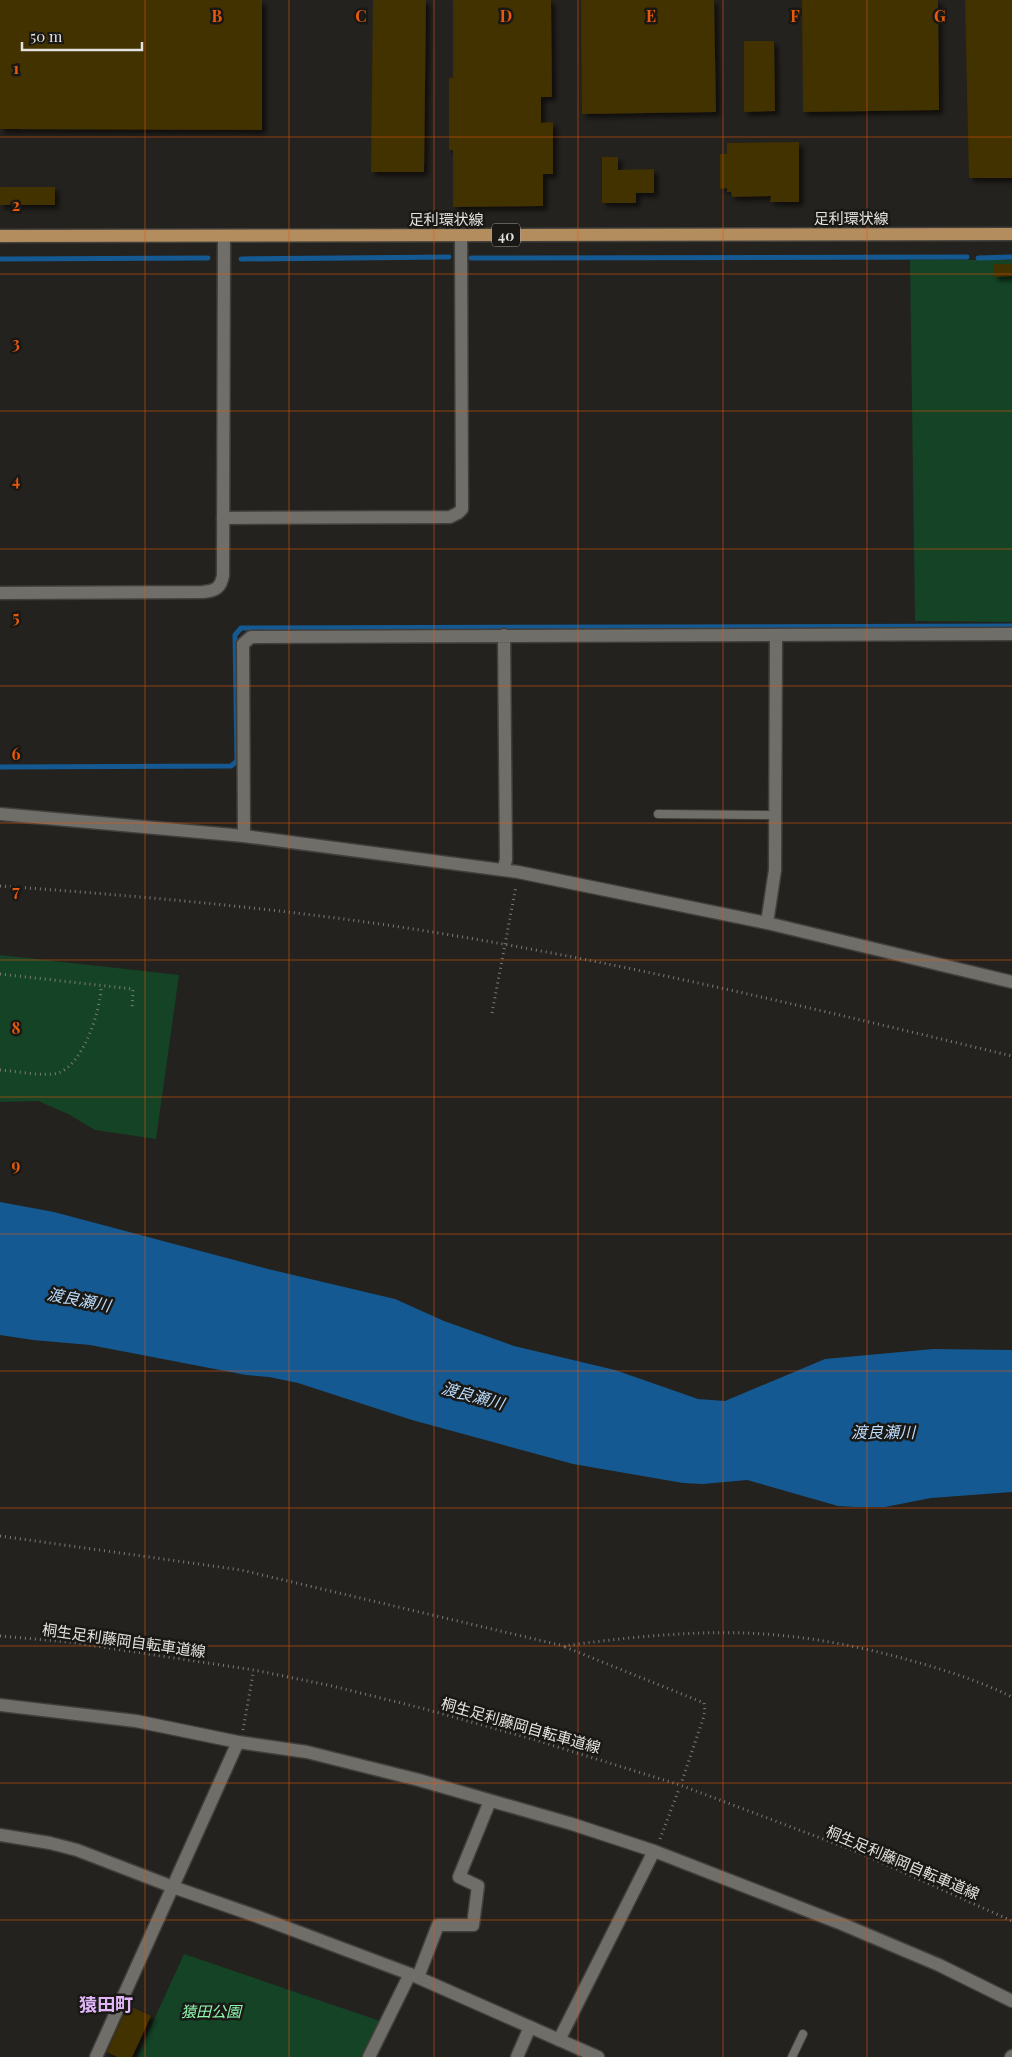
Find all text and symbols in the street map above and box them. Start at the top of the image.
text: B [212,5,223,26]
text: C [355,5,367,26]
text: D [500,5,512,26]
text: E [646,5,656,26]
text: F [790,5,800,26]
text: G [934,5,946,26]
scale bar [22,20,142,52]
text: 50 m [30,26,63,46]
text: 1 [13,57,19,78]
text: 2 [12,194,20,215]
street label: 足利環状線 [813,208,889,228]
street label: 足利環状線 [408,209,484,229]
road number: 40 [492,224,520,246]
text: 3 [12,332,20,353]
text: 4 [12,469,20,490]
text: 5 [12,606,20,627]
text: 6 [12,743,21,764]
text: 7 [12,880,20,901]
text: 8 [12,1017,21,1038]
text: 9 [12,1154,21,1175]
water label: 渡良瀬川 [46,1283,114,1316]
water label: 渡良瀬川 [439,1377,509,1414]
water label: 渡良瀬川 [851,1421,917,1442]
street label: 桐生足利藤岡自転車道線 [41,1619,207,1661]
street label: 桐生足利藤岡自転車道線 [439,1693,603,1757]
street label: 桐生足利藤岡自転車道線 [823,1821,983,1903]
district label: 猿田町 [79,1992,133,2016]
park label: 猿田公園 [181,2001,243,2021]

